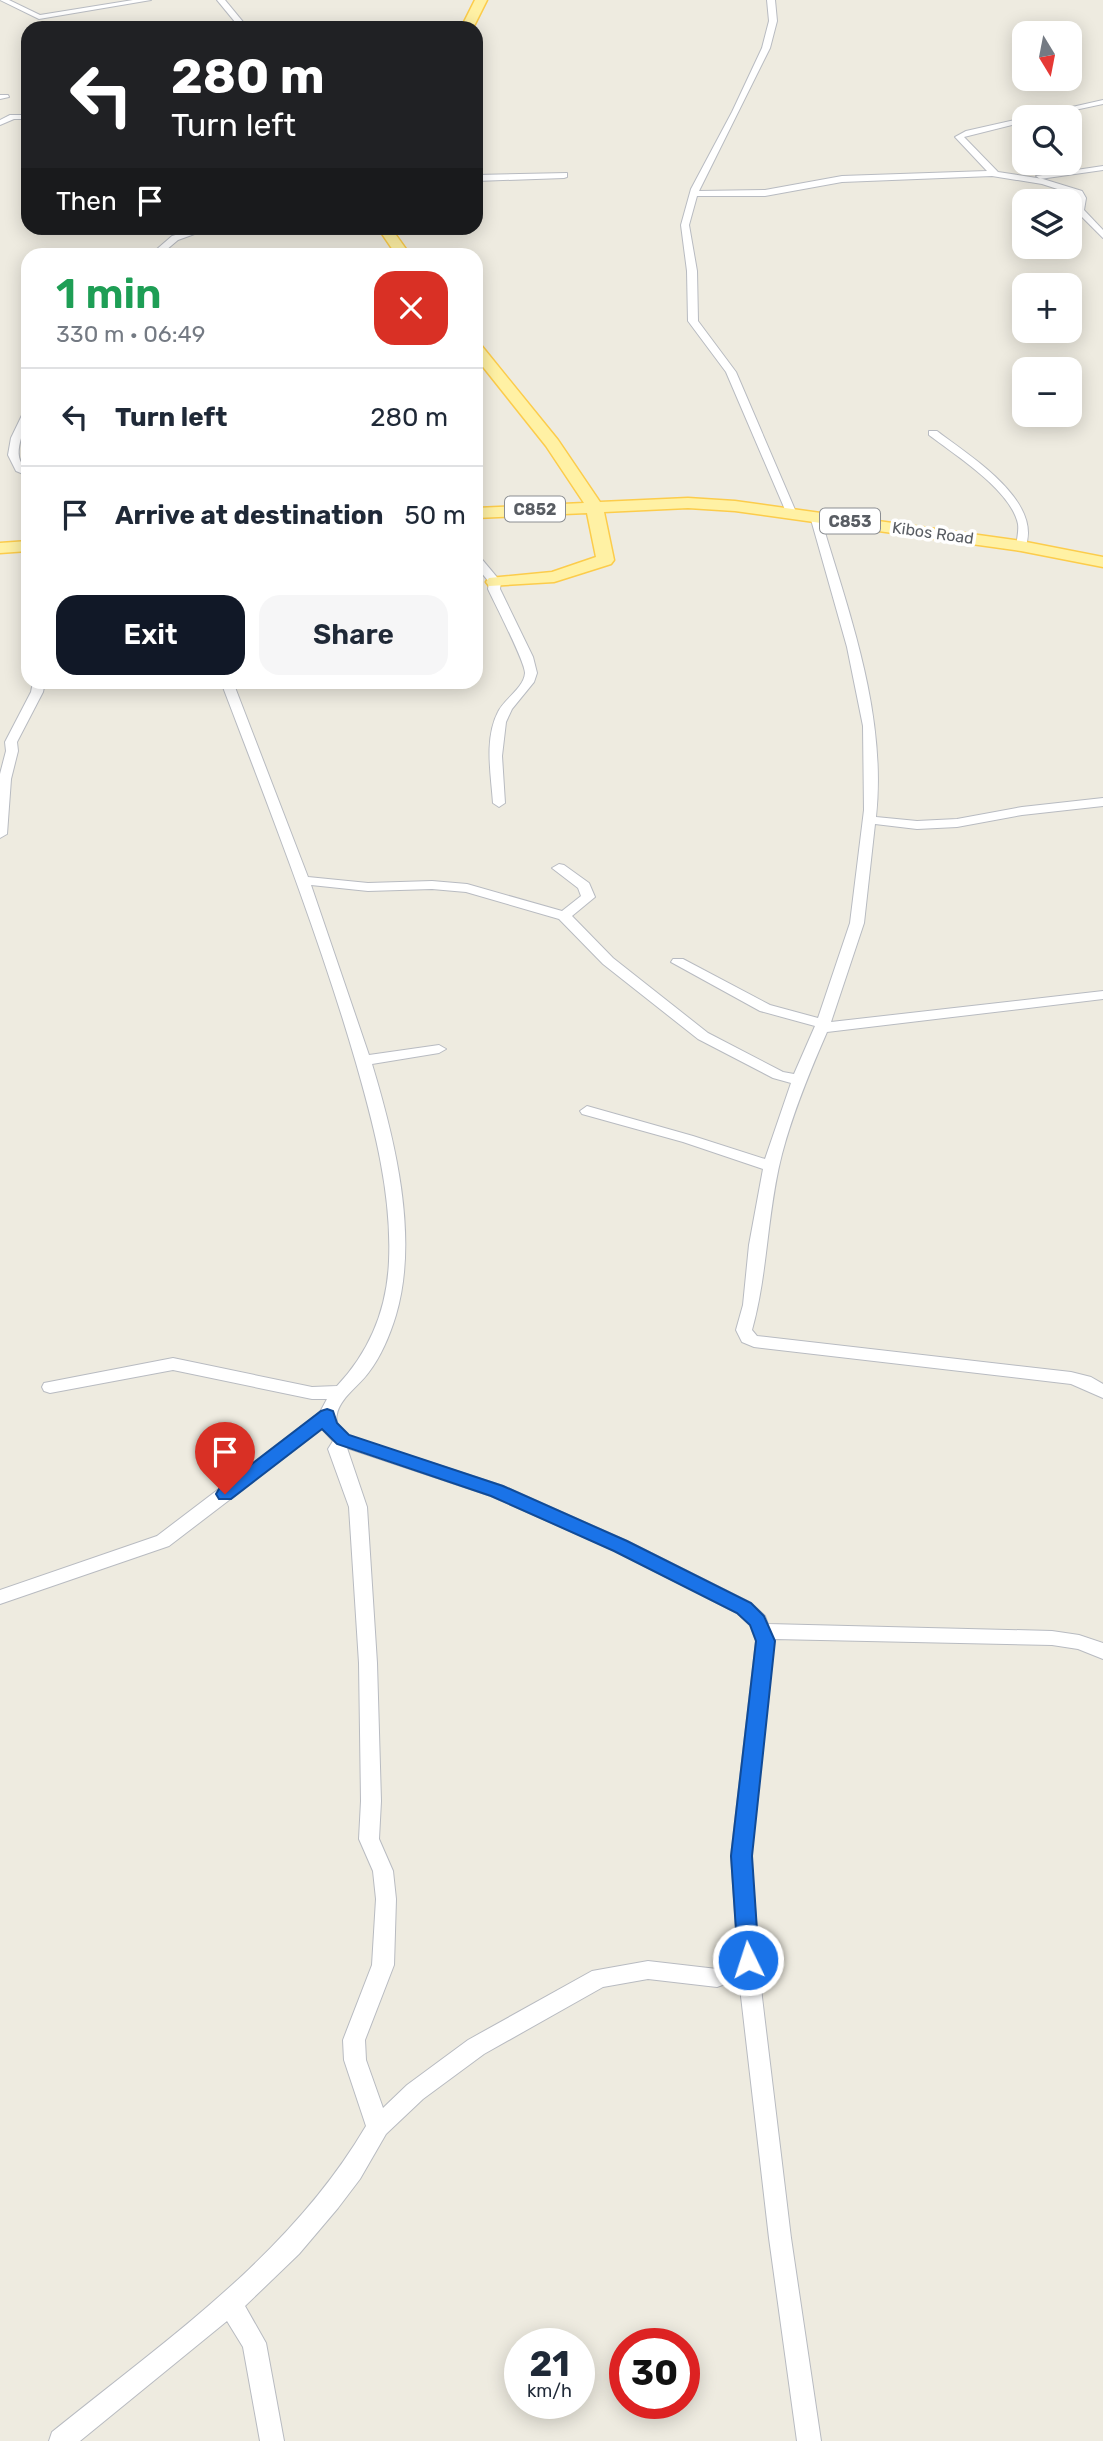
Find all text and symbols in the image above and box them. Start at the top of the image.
north arrow [1012,21,1082,91]
map controls [1012,21,1082,427]
text: 280 m [171,47,325,105]
icon: left [56,49,147,140]
button: search [1012,105,1082,175]
text: Turn left [171,106,296,144]
icon: arrive [131,182,169,220]
text: Then [56,186,117,217]
button: layers [1012,189,1082,259]
text: 1 min [56,269,162,319]
button: close [374,271,448,345]
button: + [1012,273,1082,343]
text: 330 m · 06:49 [56,320,205,348]
button: − [1012,357,1082,427]
icon: left [56,398,94,436]
text: Turn left [115,402,227,433]
text: 280 m [370,402,448,433]
icon: arrive [56,496,94,534]
road number: C852 [505,496,565,522]
text: Arrive at destination [115,500,383,531]
text: 50 m [404,500,466,531]
road number: C853 [820,508,880,534]
street label: Kibos Road [891,518,975,548]
button: Exit [56,595,245,675]
button: Share [259,595,448,675]
pin [195,1422,255,1494]
icon: arrive [206,1433,244,1471]
position arrow [711,1923,785,1997]
speed limit sign: 30 [609,2328,700,2419]
text: 21 [529,2343,570,2385]
text: km/h [527,2380,572,2402]

